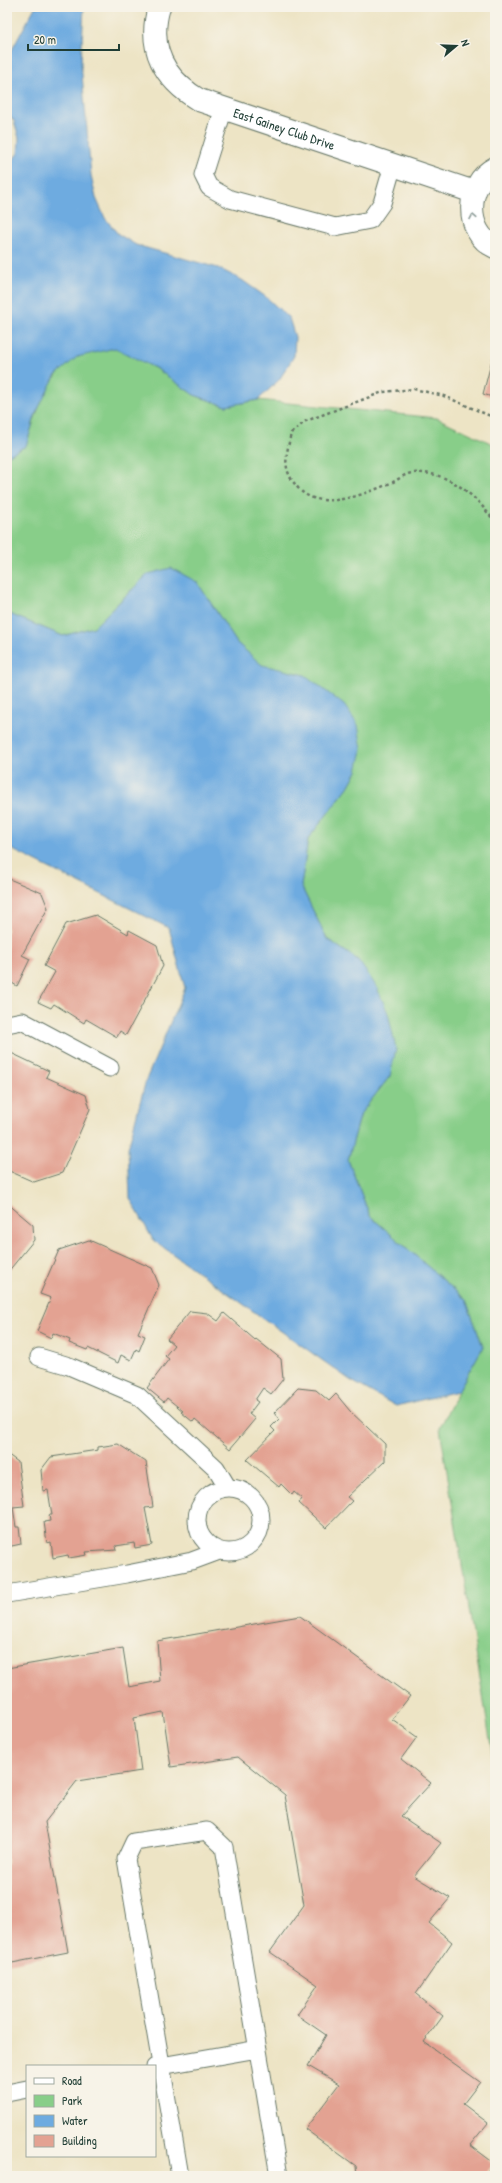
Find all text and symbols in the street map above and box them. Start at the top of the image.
scale bar [28,26,119,52]
north arrow [436,26,476,66]
text: 20 m [34,31,56,48]
text: N [458,38,473,48]
street label: East Gainey Club Drive [231,103,337,154]
one-way arrow [469,214,478,220]
legend [26,2065,156,2157]
text: Road [62,2072,82,2089]
text: Park [62,2092,82,2109]
text: Water [62,2112,88,2129]
text: Building [62,2132,97,2149]

